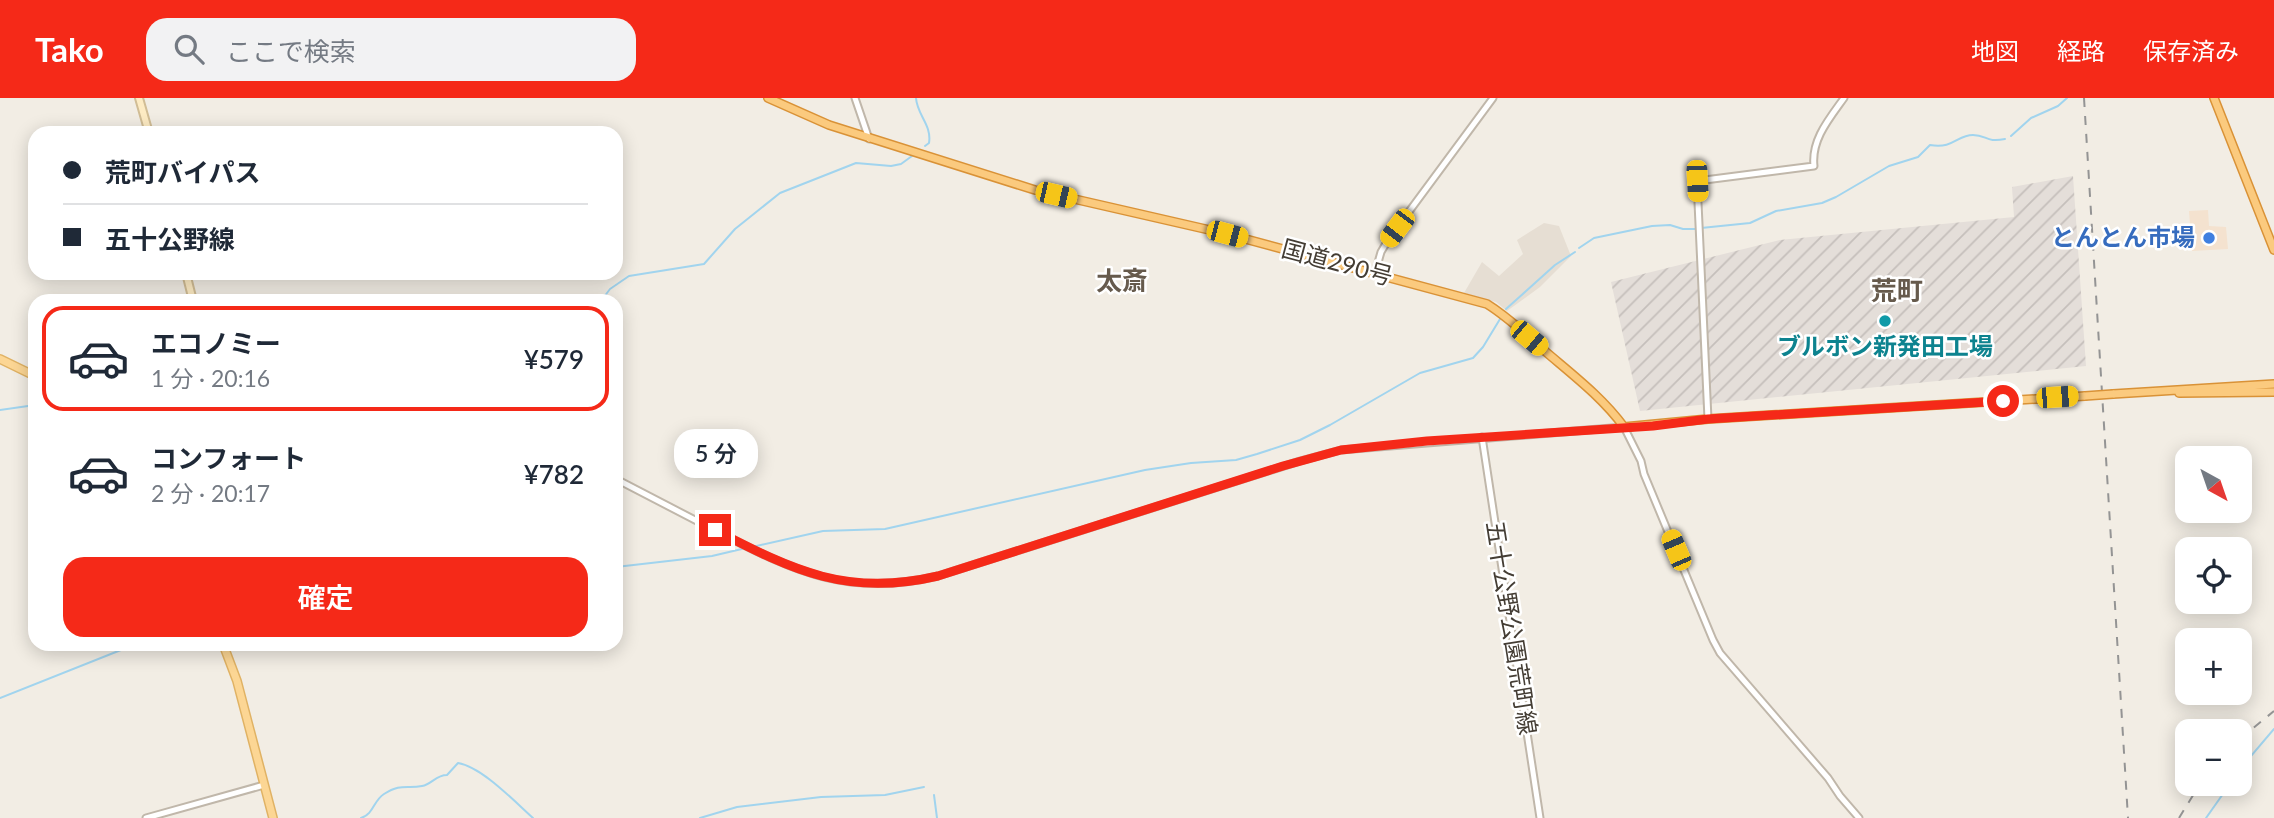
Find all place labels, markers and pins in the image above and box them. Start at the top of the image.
place label: とんとん市場 [2051,222,2195,251]
marker: とんとん市場 [2201,230,2217,246]
marker: ブルボン新発田工場 [1877,313,1893,329]
place label: ブルボン新発田工場 [1777,331,1993,360]

